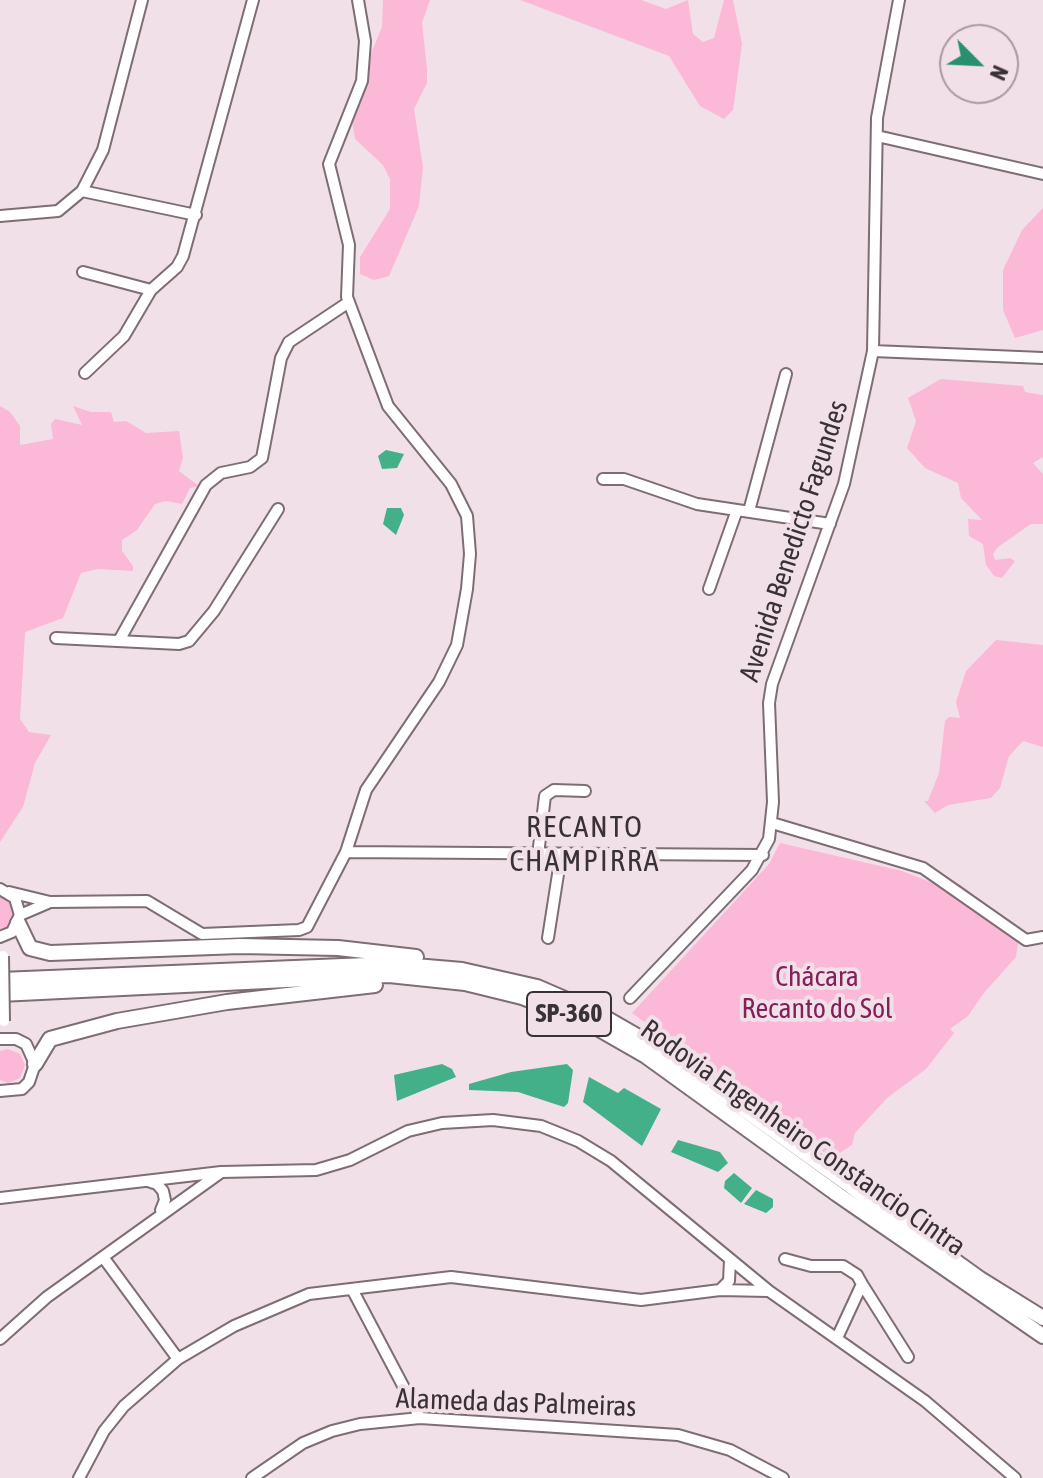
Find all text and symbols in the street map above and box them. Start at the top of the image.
north arrow [939,24,1019,104]
text: N [985,62,1014,84]
street label: Avenida Benedicto Fagundes [733,396,855,686]
district label: RECANTO CHAMPIRRA [510,810,660,880]
park label: Chácara Recanto do Sol [742,960,892,1026]
road number: SP-360 [527,992,611,1036]
street label: Rodovia Engenheiro Constancio Cintra [634,1013,972,1263]
street label: Alameda das Palmeiras [395,1382,637,1424]

